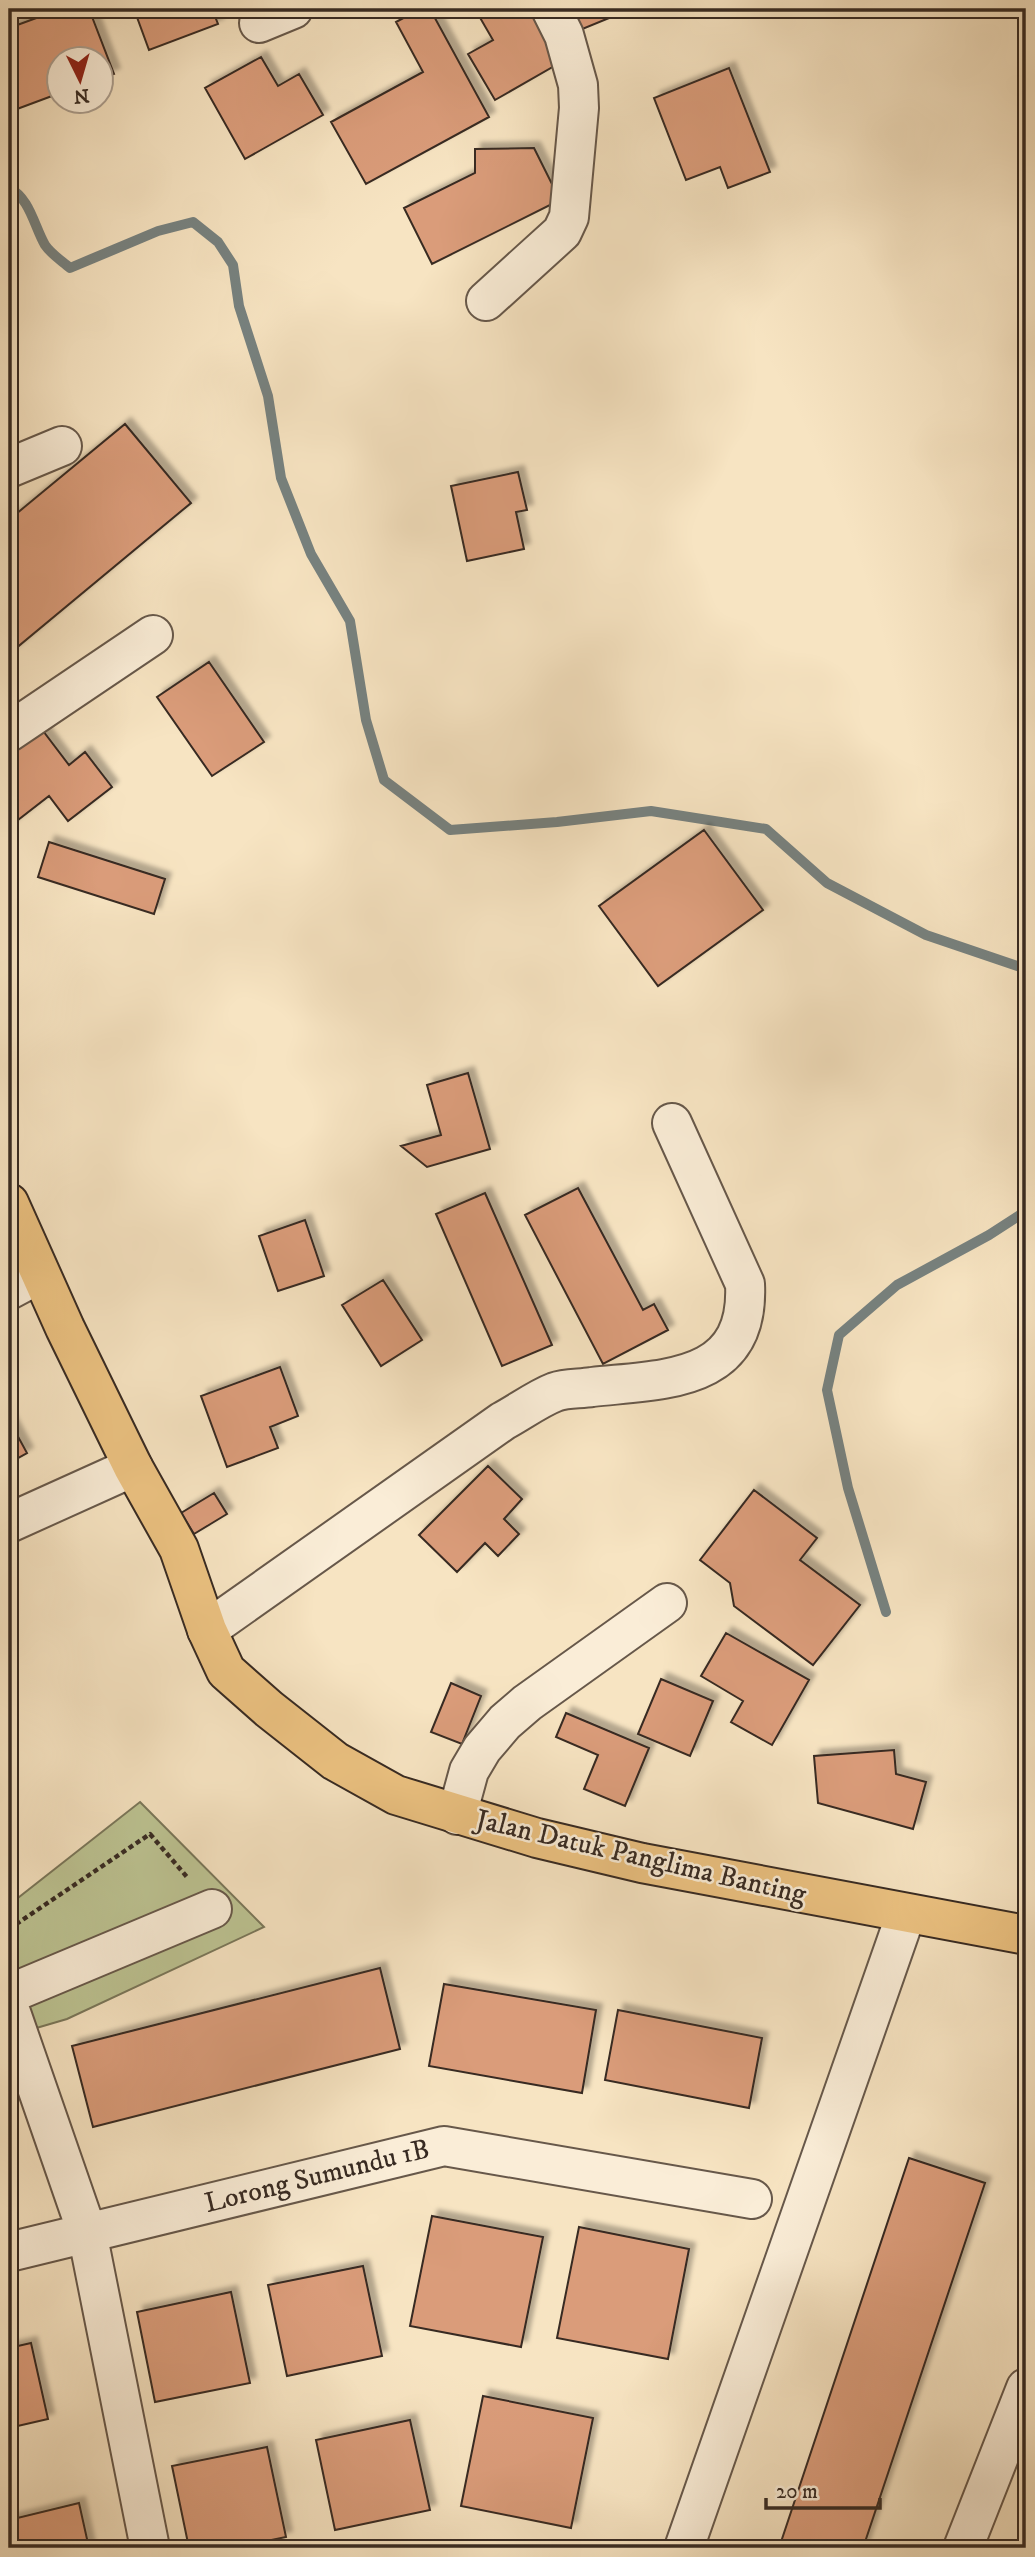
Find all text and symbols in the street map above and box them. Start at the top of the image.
north arrow [46,46,116,116]
text: N [72,83,90,108]
street label: Jalan Datuk Panglima Banting [469,1801,810,1912]
street label: Lorong Sumundu 1B [201,2131,433,2221]
scale bar [766,2466,879,2510]
text: 20 m [776,2479,818,2505]

